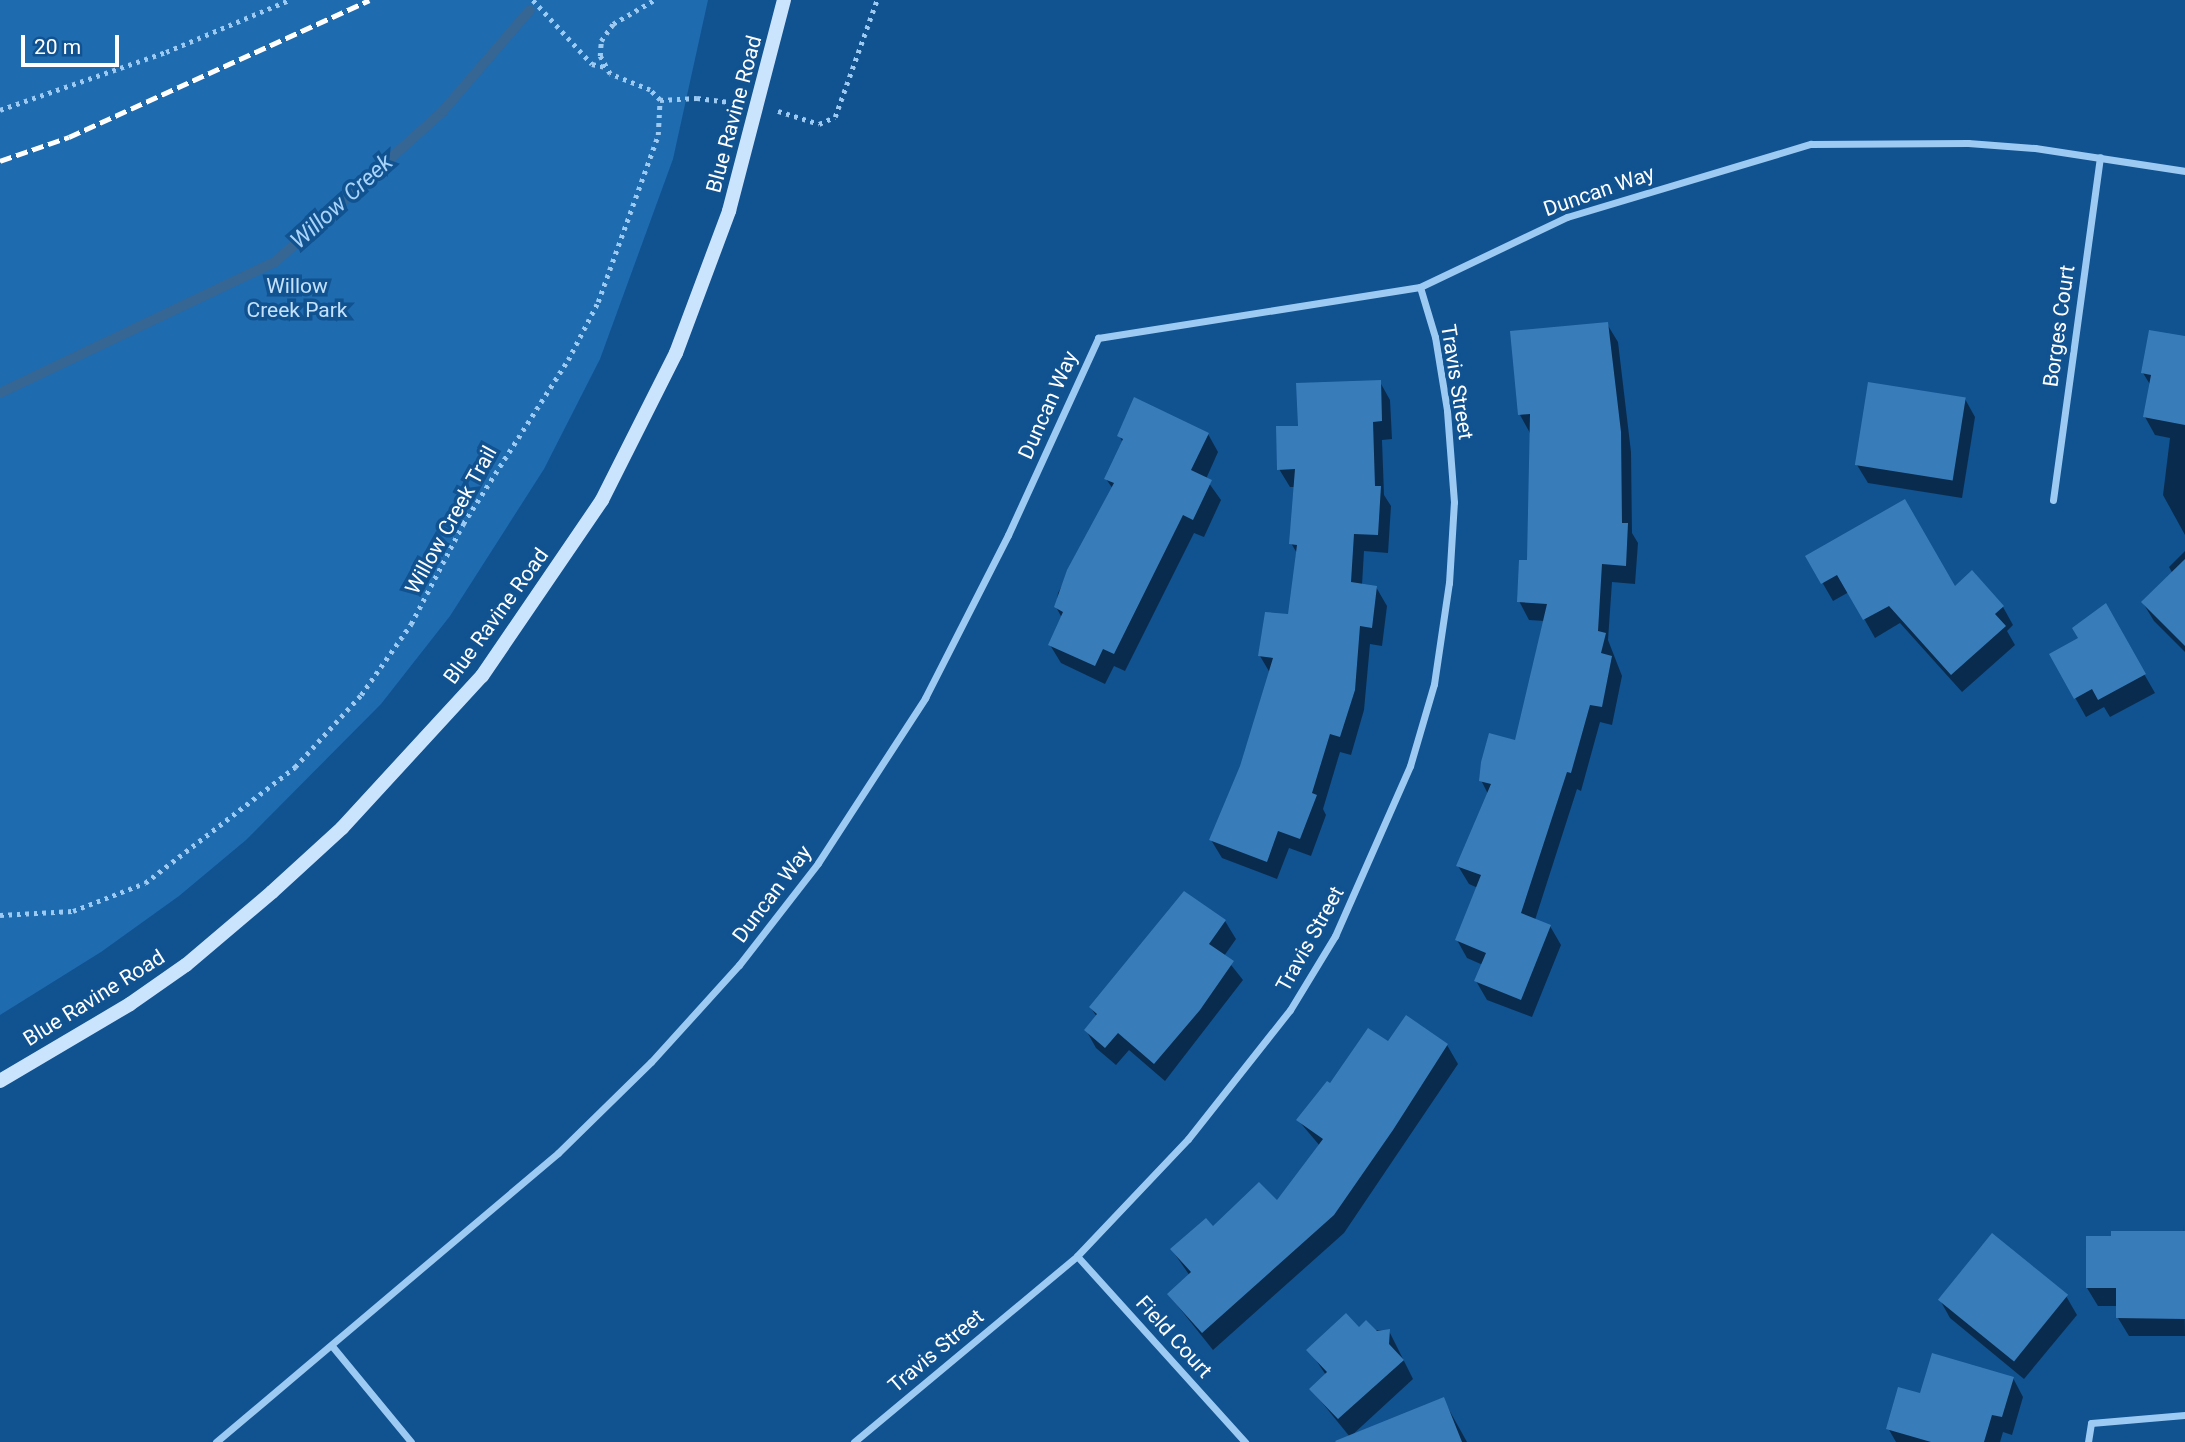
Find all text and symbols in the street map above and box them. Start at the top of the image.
scale bar [24,21,122,65]
street label: Blue Ravine Road [701,33,767,195]
text: 20 m [34,35,81,59]
water label: Willow Creek [285,149,399,255]
street label: Duncan Way [1540,160,1658,222]
street label: Borges Court [2038,264,2080,388]
park label: Willow Creek Park [246,273,348,323]
street label: Travis Street [1435,323,1479,441]
street label: Duncan Way [1013,347,1083,463]
street label: Willow Creek Trail [400,441,502,599]
street label: Blue Ravine Road [438,543,554,689]
street label: Duncan Way [727,840,817,948]
street label: Travis Street [1271,882,1349,996]
street label: Blue Ravine Road [19,944,169,1052]
street label: Field Court [1131,1291,1217,1383]
street label: Travis Street [883,1304,989,1398]

